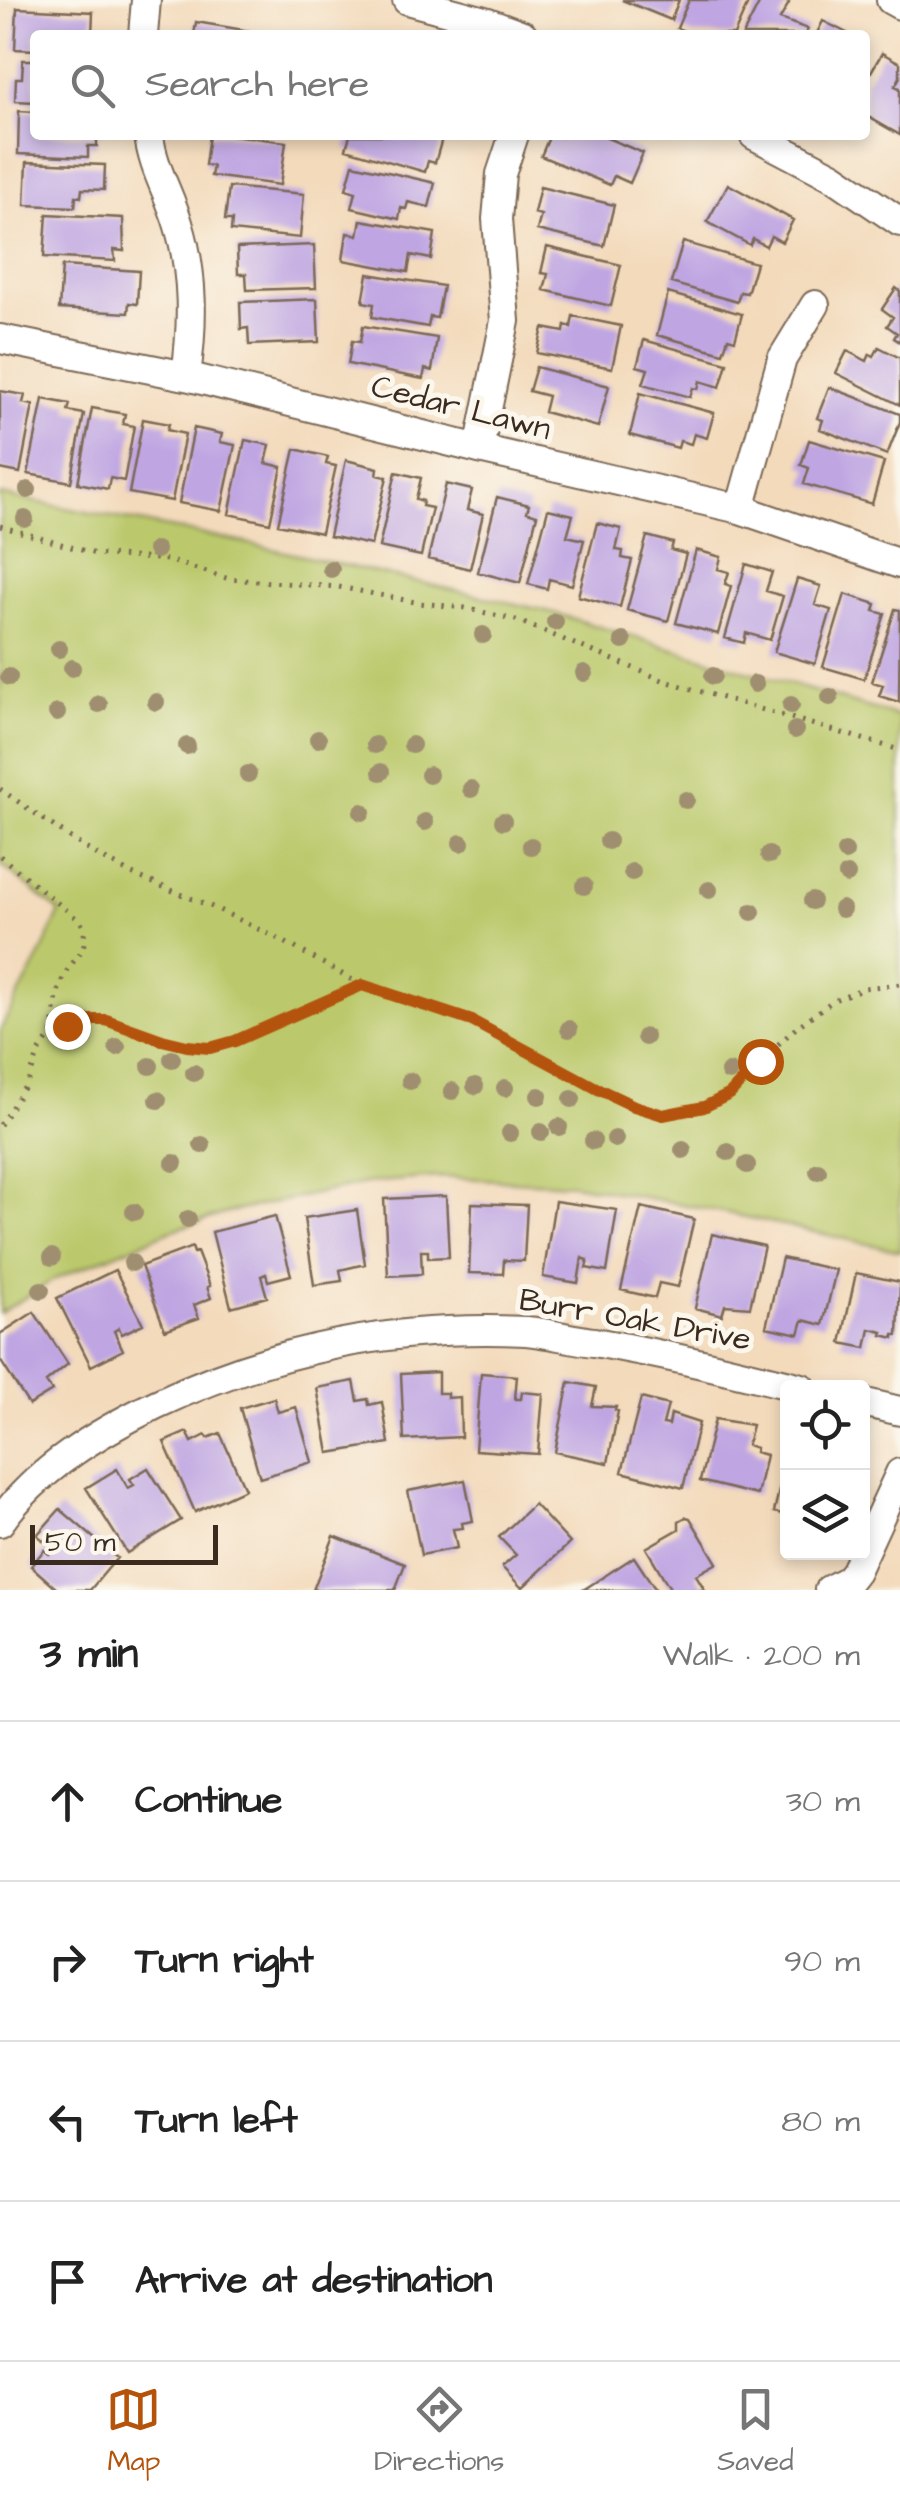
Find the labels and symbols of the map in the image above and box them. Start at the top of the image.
street label: Cedar Lawn [367,364,555,452]
route end [45,1004,91,1050]
route start [738,1039,784,1085]
street label: Burr Oak Drive [516,1277,754,1363]
scale bar [30,1520,218,1564]

